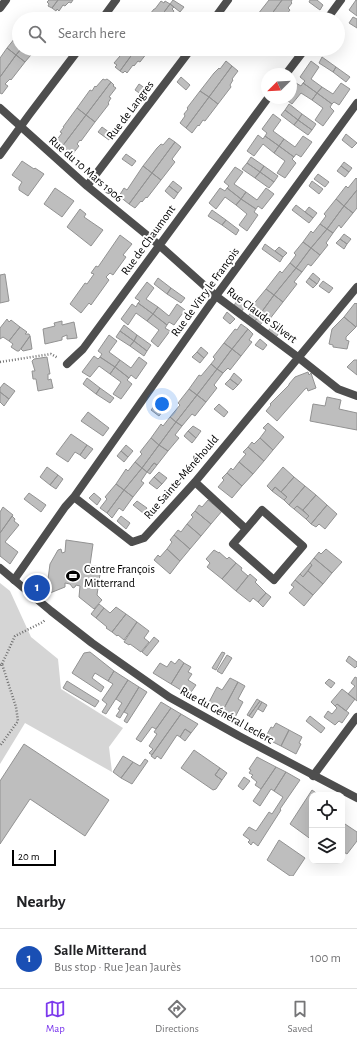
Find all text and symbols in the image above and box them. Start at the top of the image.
search box [12,12,345,56]
icon: search [26,23,48,45]
text: Search here [58,26,126,41]
north arrow [261,68,297,104]
street label: Rue de Langres [104,78,156,142]
street label: Rue du 10 Mars 1906 [47,134,126,204]
street label: Rue de Chaumont [119,203,177,277]
street label: Rue de Vitry le François [169,245,242,339]
street label: Rue Claude Silvert [225,285,299,345]
your location [152,394,172,414]
street label: Rue Sainte-Ménéhould [142,433,220,521]
place label: Centre François Mitterrand [84,563,155,589]
sports icon: Centre François Mitterrand [65,568,81,584]
pin: 1 [24,573,50,603]
street label: Rue du Général Leclerc [178,684,276,746]
map controls [309,792,345,864]
button: locate [309,792,345,828]
button: layers [309,828,345,864]
scale bar [12,848,56,867]
text: 20 m [18,851,39,862]
text: Nearby [16,893,66,910]
text: Salle Mitterand [54,943,147,958]
text: 1 [27,952,31,965]
text: 100 m [310,952,341,965]
text: Bus stop · Rue Jean Jaurès [54,961,181,974]
tab: Map [44,998,66,1035]
tab: Directions [155,998,199,1035]
tab: Saved [287,998,313,1035]

